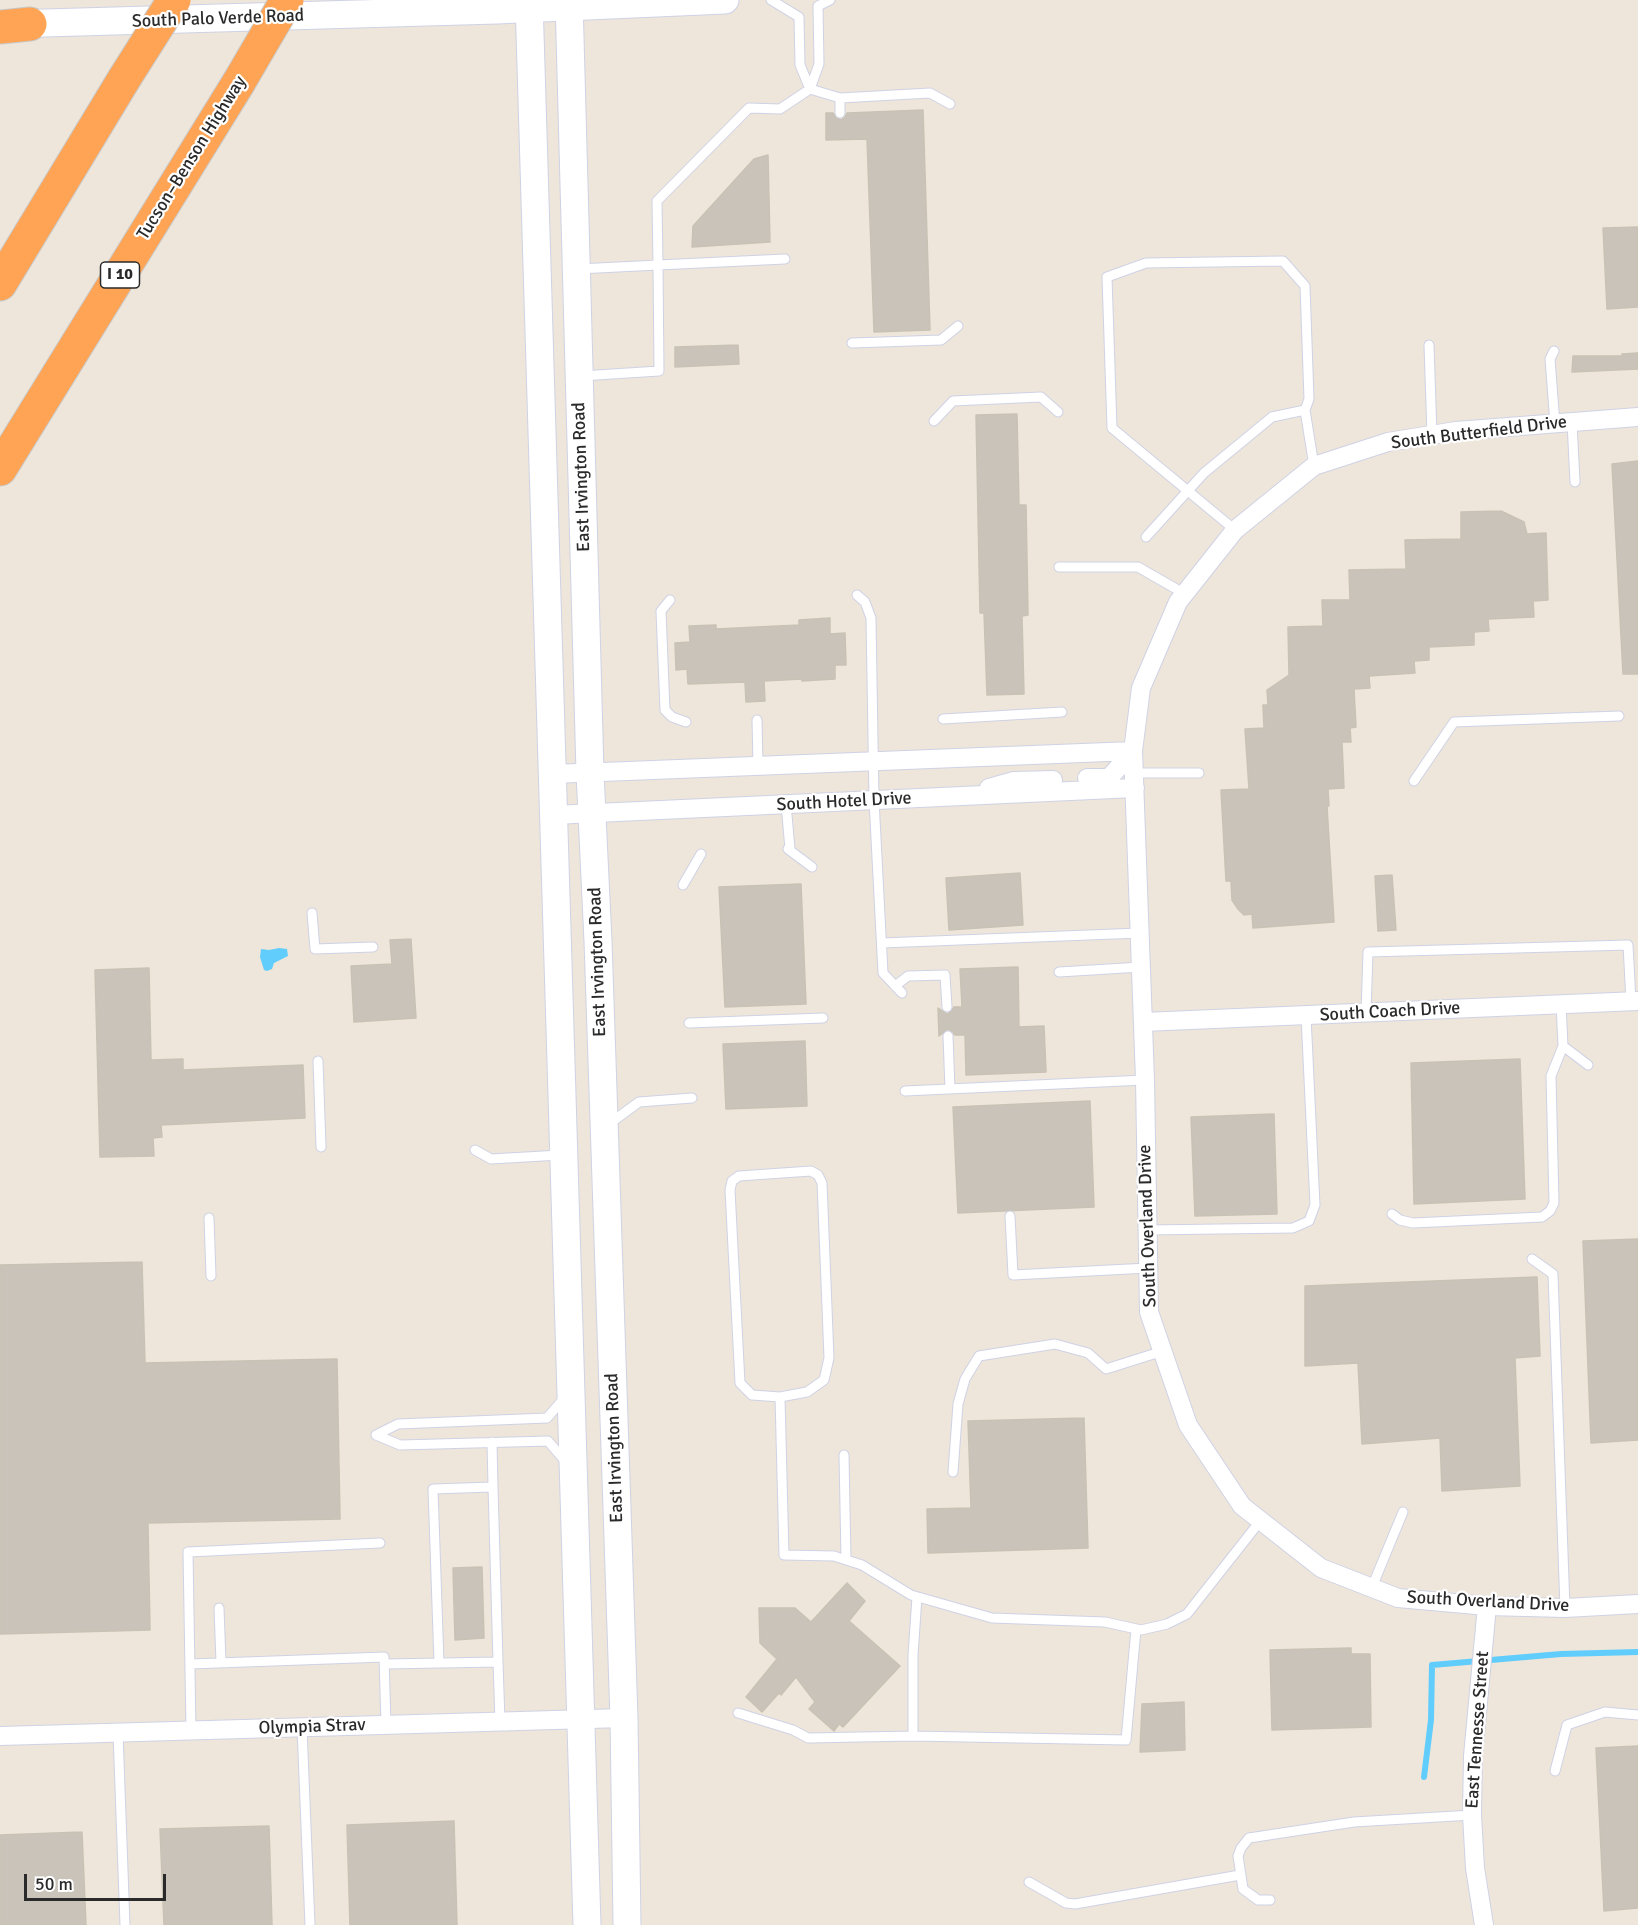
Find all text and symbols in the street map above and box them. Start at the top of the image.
street label: South Palo Verde Road [131,5,305,33]
street label: Tucson–Benson Highway [133,72,251,244]
road number: I 10 [100,262,140,288]
street label: East Irvington Road [569,402,595,552]
street label: South Butterfield Drive [1390,411,1568,455]
street label: South Hotel Drive [776,788,912,816]
street label: East Irvington Road [585,887,611,1037]
street label: South Coach Drive [1319,998,1461,1026]
street label: South Overland Drive [1134,1144,1162,1308]
street label: East Irvington Road [602,1373,628,1523]
street label: South Overland Drive [1406,1587,1570,1617]
street label: East Tennesse Street [1462,1650,1494,1810]
street label: Olympia Strav [258,1714,366,1740]
scale bar [27,1862,170,1900]
text: 50 m [35,1873,73,1895]

